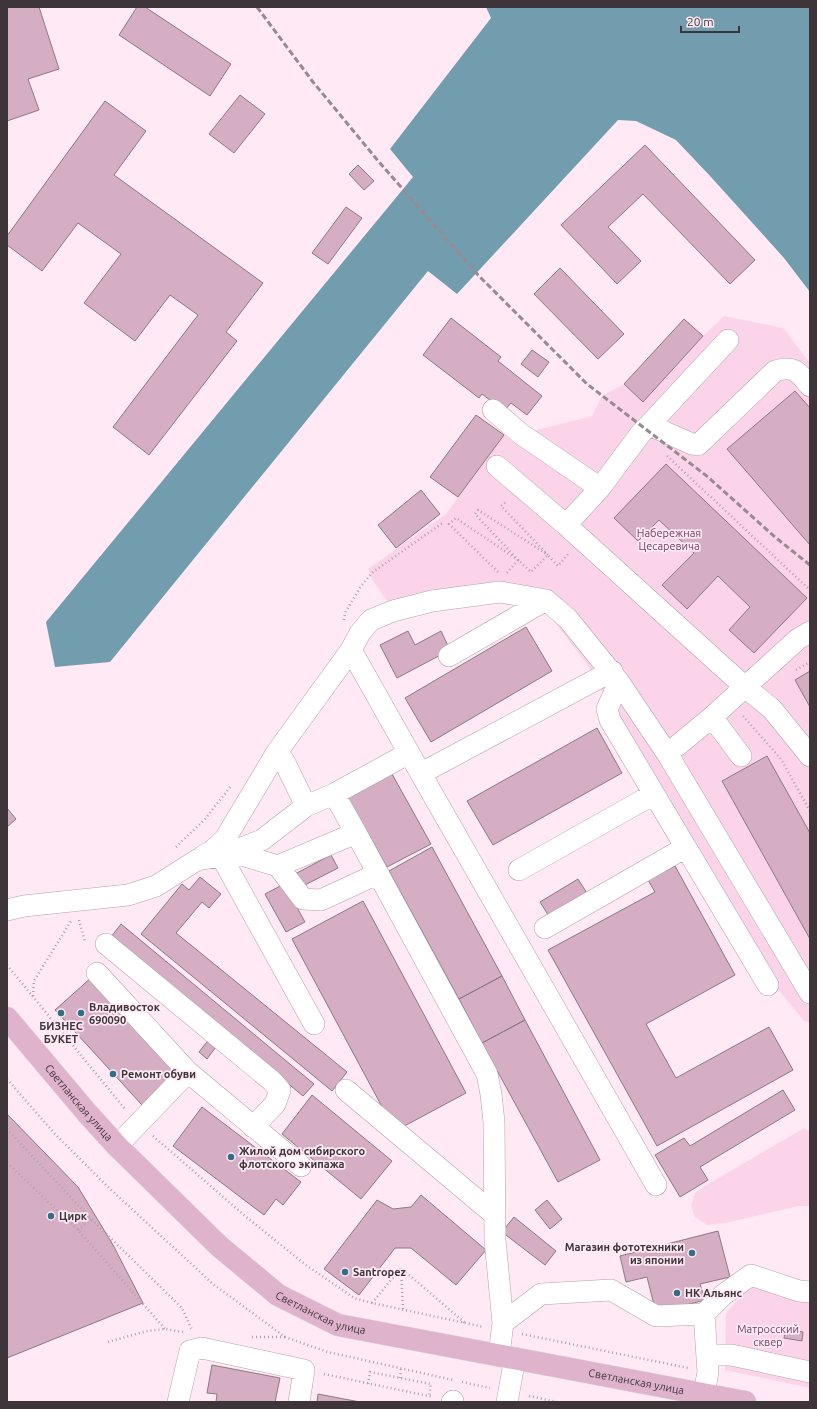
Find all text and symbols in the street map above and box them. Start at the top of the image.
scale bar [681,8,739,34]
text: 20 m [687,15,714,28]
park label: Набережная Цесаревича [637,527,701,552]
place label: Владивосток 690090 [89,1001,161,1026]
marker: БИЗНЕС БУКЕТ [56,1008,66,1018]
marker: Владивосток 690090 [76,1008,86,1018]
place label: БИЗНЕС БУКЕТ [39,1020,83,1045]
street label: Светланская улица [43,1062,115,1143]
place label: Ремонт обуви [121,1068,196,1080]
marker: Ремонт обуви [108,1069,118,1079]
place label: Жилой дом сибирского флотского экипажа [239,1145,365,1170]
marker: Жилой дом сибирского флотского экипажа [226,1152,236,1162]
place label: Цирк [59,1210,88,1222]
marker: Цирк [46,1211,56,1221]
place label: Магазин фототехники из японии [565,1241,684,1266]
marker: Магазин фототехники из японии [687,1248,697,1258]
place label: Santropez [353,1266,406,1278]
marker: Santropez [340,1267,350,1277]
place label: НК Альянс [685,1287,743,1299]
marker: НК Альянс [672,1288,682,1298]
street label: Светланская улица [274,1289,367,1336]
park label: Матросский сквер [737,1323,799,1348]
street label: Светланская улица [587,1367,685,1396]

